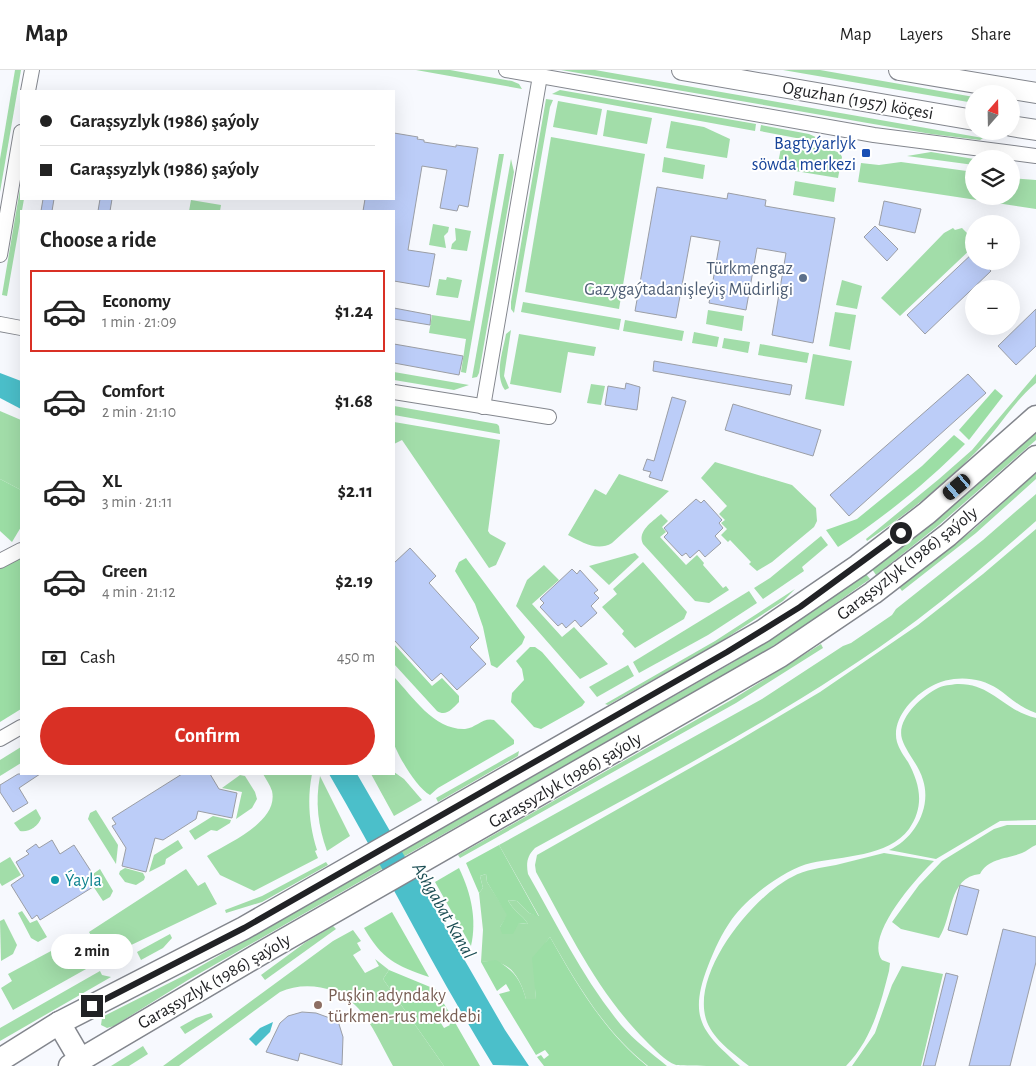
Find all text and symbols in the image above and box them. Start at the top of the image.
text: Map [25,22,68,46]
text: Map [840,26,871,44]
text: Layers [899,26,943,44]
text: Share [971,26,1011,44]
street label: Oguzhan (1957) köçesi [781,79,935,123]
north arrow [965,85,1020,140]
map controls [965,85,1020,335]
text: Garaşsyzlyk (1986) şaýoly [70,112,259,131]
place label: Bagtyýarlyk söwda merkezi [752,135,857,174]
marker: Bagtyýarlyk söwda merkezi [860,147,872,159]
button: layers [965,150,1020,205]
text: Garaşsyzlyk (1986) şaýoly [70,160,259,179]
button: + [965,215,1020,270]
text: Choose a ride [40,229,156,251]
place label: Türkmengaz Gazygaýtadanişleýiş Müdirligi [584,260,793,299]
marker: Türkmengaz Gazygaýtadanişleýiş Müdirligi [797,272,809,284]
button: − [965,280,1020,335]
icon: car [42,289,87,334]
text: Economy [102,292,171,311]
text: $1.24 [335,302,373,321]
text: 1 min · 21:09 [102,314,176,330]
icon: car [42,379,87,424]
text: Comfort [102,382,164,401]
text: $1.68 [335,392,373,411]
text: 2 min · 21:10 [102,404,176,420]
icon: car [42,469,87,514]
text: XL [102,472,122,491]
car [940,472,973,502]
text: $2.11 [337,482,373,501]
text: 3 min · 21:11 [102,494,173,510]
street label: Garaşsyzlyk (1986) şaýoly [834,503,982,624]
route start [890,522,912,544]
icon: car [42,559,87,604]
text: Green [102,562,148,581]
text: $2.19 [335,572,373,591]
text: 4 min · 21:12 [102,584,175,600]
icon: cash [40,644,68,672]
text: Cash [80,648,116,667]
text: 450 m [337,649,375,665]
button: Confirm [40,707,375,765]
street label: Garaşsyzlyk (1986) şaýoly [486,730,645,832]
water label: Ashgabat Kanal [408,859,479,962]
place label: Ýayla [65,869,102,890]
marker: Ýayla [49,874,61,886]
street label: Garaşsyzlyk (1986) şaýoly [135,931,294,1033]
callout: 2 min [51,934,133,968]
text: 2 min [74,943,110,959]
place label: Puşkin adyndaky türkmen-rus mekdebi [328,987,481,1026]
route end [81,995,103,1017]
marker: Puşkin adyndaky türkmen-rus mekdebi [312,999,324,1011]

